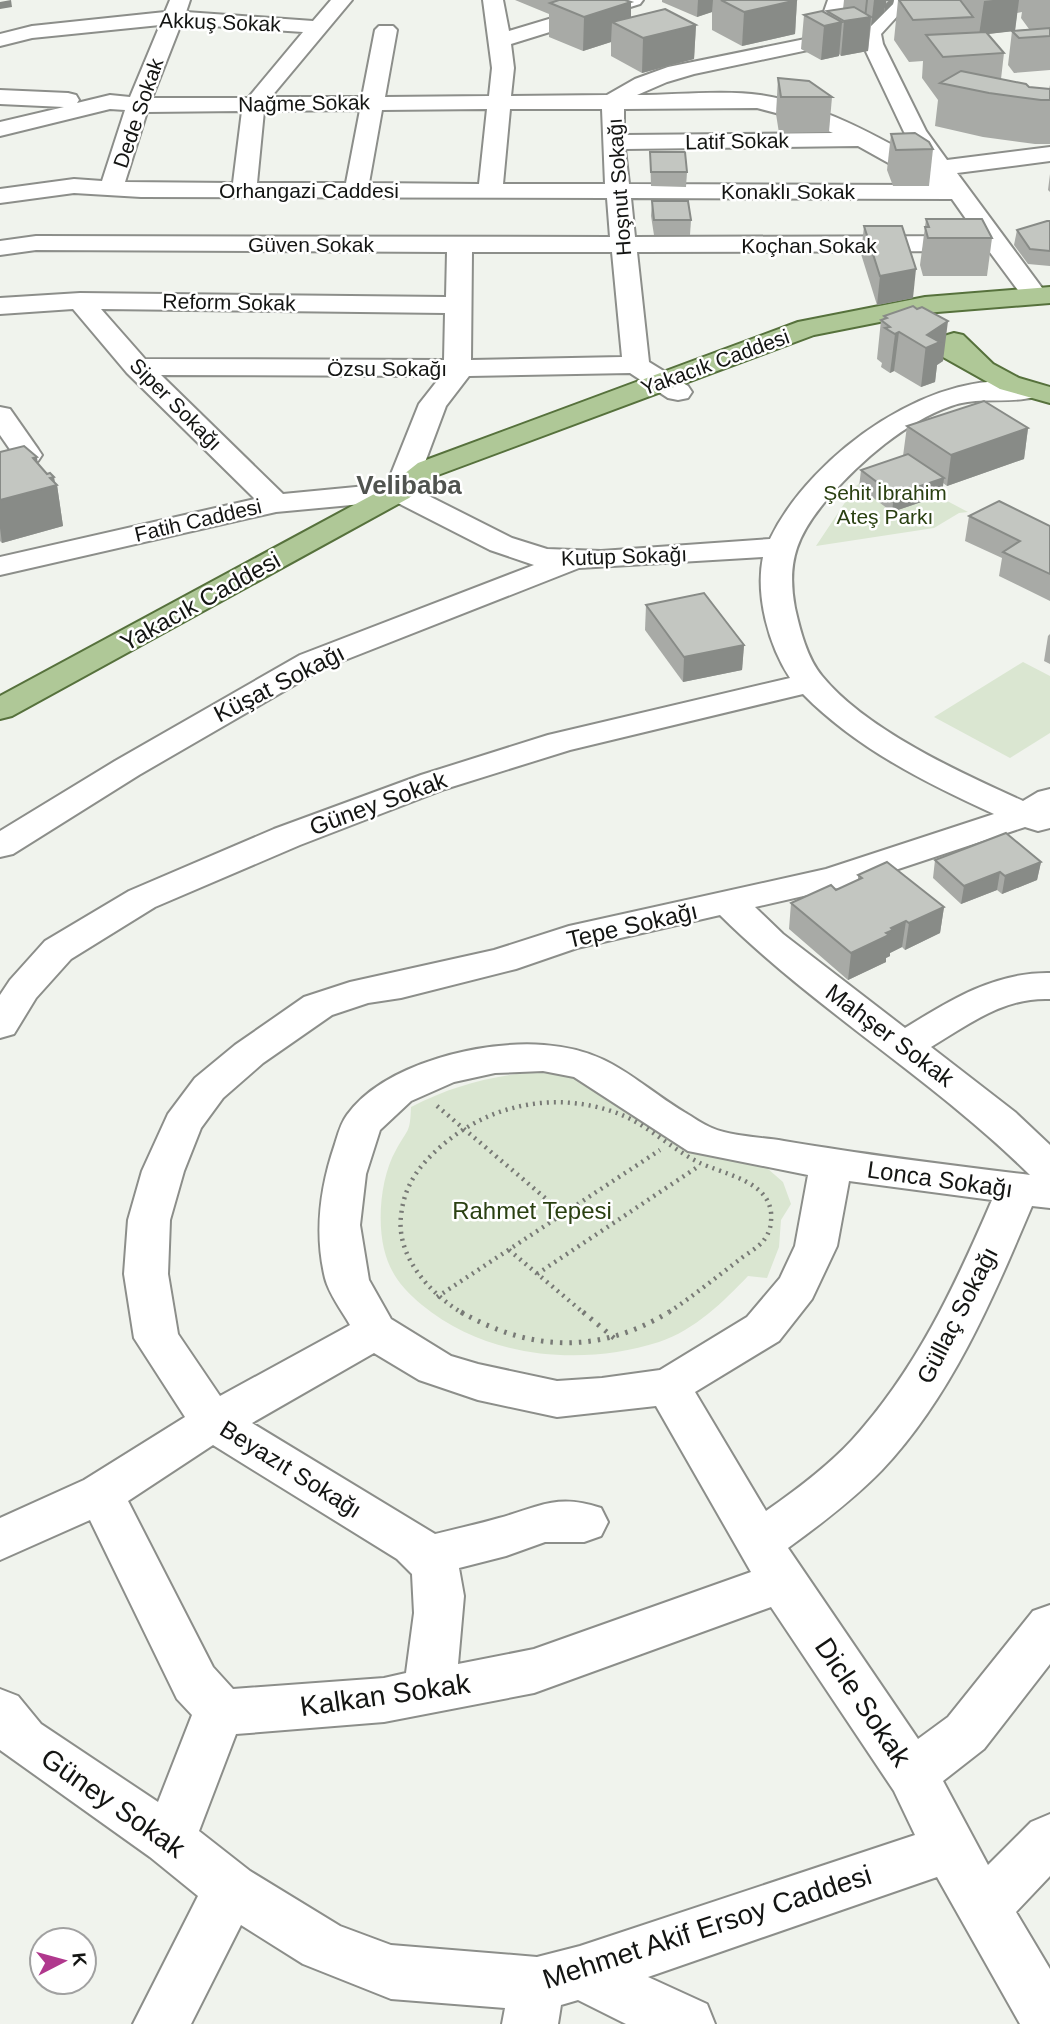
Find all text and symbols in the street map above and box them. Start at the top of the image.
street label: Akkuş Sokak [159,8,282,36]
street label: Dede Sokak [109,55,168,171]
street label: Nağme Sokak [238,90,371,116]
street label: Hoşnut Sokağı [603,117,635,257]
street label: Latif Sokak [685,129,790,153]
street label: Orhangazi Caddesi [219,179,399,202]
street label: Konaklı Sokak [721,180,856,203]
street label: Güven Sokak [248,233,375,256]
street label: Koçhan Sokak [741,234,877,257]
street label: Reform Sokak [162,289,296,315]
street label: Yakacık Caddesi [638,325,792,399]
street label: Siper Sokağı [125,353,227,455]
street label: Özsu Sokağı [327,357,447,380]
district label: Velibaba [356,470,462,500]
park label: Şehit İbrahim Ateş Parkı [823,481,947,528]
street label: Fatih Caddesi [132,494,264,546]
street label: Kutup Sokağı [561,542,687,570]
street label: Yakacık Caddesi [115,546,285,656]
street label: Küşat Sokağı [209,639,349,727]
street label: Güney Sokak [306,765,451,840]
street label: Tepe Sokağı [564,897,700,953]
street label: Mahşer Sokak [821,978,960,1093]
street label: Lonca Sokağı [865,1155,1015,1203]
park label: Rahmet Tepesi [452,1197,612,1224]
street label: Güllaç Sokağı [911,1242,1003,1388]
street label: Beyazıt Sokağı [215,1415,367,1523]
street label: Dicle Sokak [809,1632,918,1773]
street label: Kalkan Sokak [298,1668,473,1722]
street label: Güney Sokak [35,1742,192,1864]
street label: Mehmet Akif Ersoy Caddesi [539,1859,875,1995]
north arrow [28,1926,98,1996]
text: K [68,1951,91,1967]

